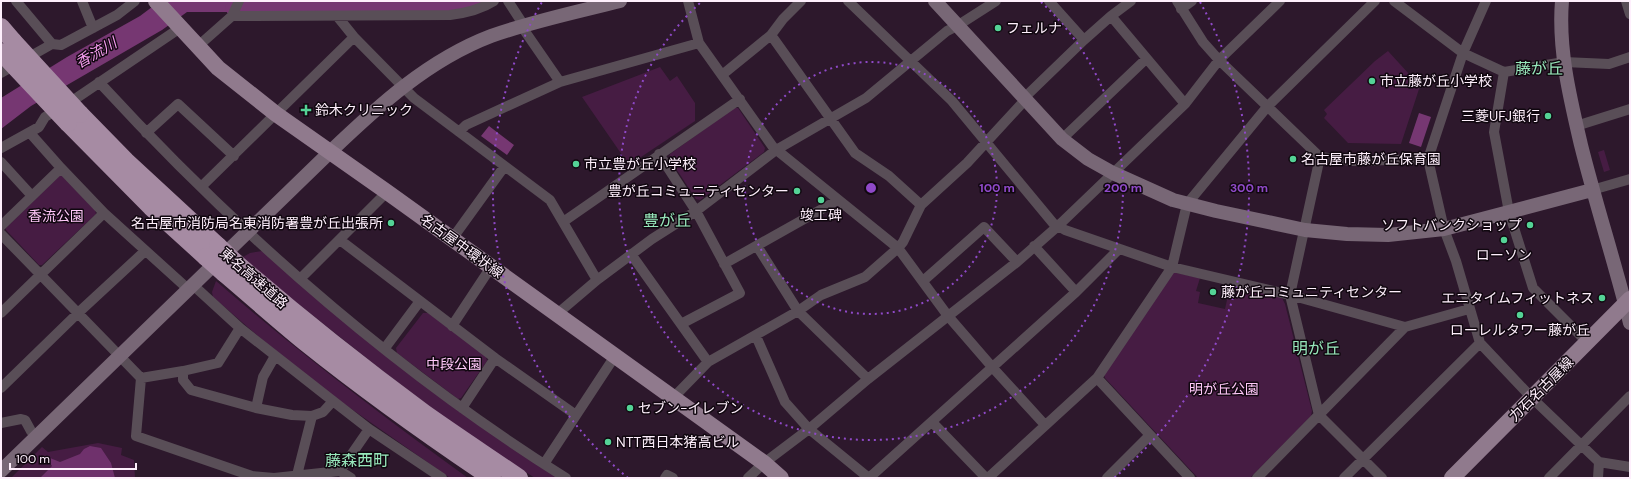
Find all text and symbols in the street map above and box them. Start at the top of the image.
place label: フェルナ [1006,19,1062,37]
marker: フェルナ [993,23,1003,33]
water label: 香流川 [72,32,122,73]
district label: 藤が丘 [1515,58,1563,79]
place label: 市立藤が丘小学校 [1380,72,1492,90]
marker: 市立藤が丘小学校 [1367,76,1377,86]
place label: 鈴木クリニック [315,101,413,119]
marker: 鈴木クリニック [300,104,312,116]
place label: 三菱UFJ銀行 [1461,107,1540,125]
marker: 三菱UFJ銀行 [1543,111,1553,121]
place label: 名古屋市藤が丘保育園 [1301,150,1441,168]
marker: 名古屋市藤が丘保育園 [1288,154,1298,164]
place label: 市立豊が丘小学校 [584,155,696,173]
marker: 市立豊が丘小学校 [571,159,581,169]
text: 100 m [979,180,1015,196]
text: 200 m [1104,180,1142,196]
text: 300 m [1230,180,1268,196]
centre of rings [864,181,878,195]
place label: 豊が丘コミュニティセンター [608,182,789,200]
marker: 豊が丘コミュニティセンター [792,186,802,196]
marker: 竣工碑 [816,195,826,205]
place label: 竣工碑 [800,206,842,224]
park label: 香流公園 [28,207,84,225]
street label: 名古屋中環状線 [417,210,507,282]
district label: 豊が丘 [643,210,691,231]
place label: 名古屋市消防局名東消防署豊が丘出張所 [131,214,383,232]
place label: ソフトバンクショップ [1381,216,1522,234]
marker: 名古屋市消防局名東消防署豊が丘出張所 [386,218,396,228]
marker: ソフトバンクショップ [1525,220,1535,230]
marker: ローソン [1499,235,1509,245]
street label: 東名高速道路 [216,244,292,312]
place label: ローソン [1476,246,1532,264]
place label: 藤が丘コミュニティセンター [1221,283,1402,301]
marker: 藤が丘コミュニティセンター [1208,287,1218,297]
place label: エニタイムフィットネス [1441,289,1594,307]
marker: エニタイムフィットネス [1597,293,1607,303]
marker: ローレルタワー藤が丘 [1515,310,1525,320]
place label: ローレルタワー藤が丘 [1450,321,1590,339]
district label: 明が丘 [1292,338,1340,359]
street label: 力石名古屋線 [1505,353,1577,425]
park label: 中段公園 [426,355,482,373]
park label: 明が丘公園 [1189,380,1259,398]
place label: セブン-イレブン [638,399,744,417]
marker: セブン-イレブン [625,403,635,413]
place label: NTT西日本猪高ビル [616,433,739,451]
marker: NTT西日本猪高ビル [603,437,613,447]
scale bar [10,445,136,471]
district label: 藤森西町 [325,450,389,471]
text: 100 m [16,451,50,467]

